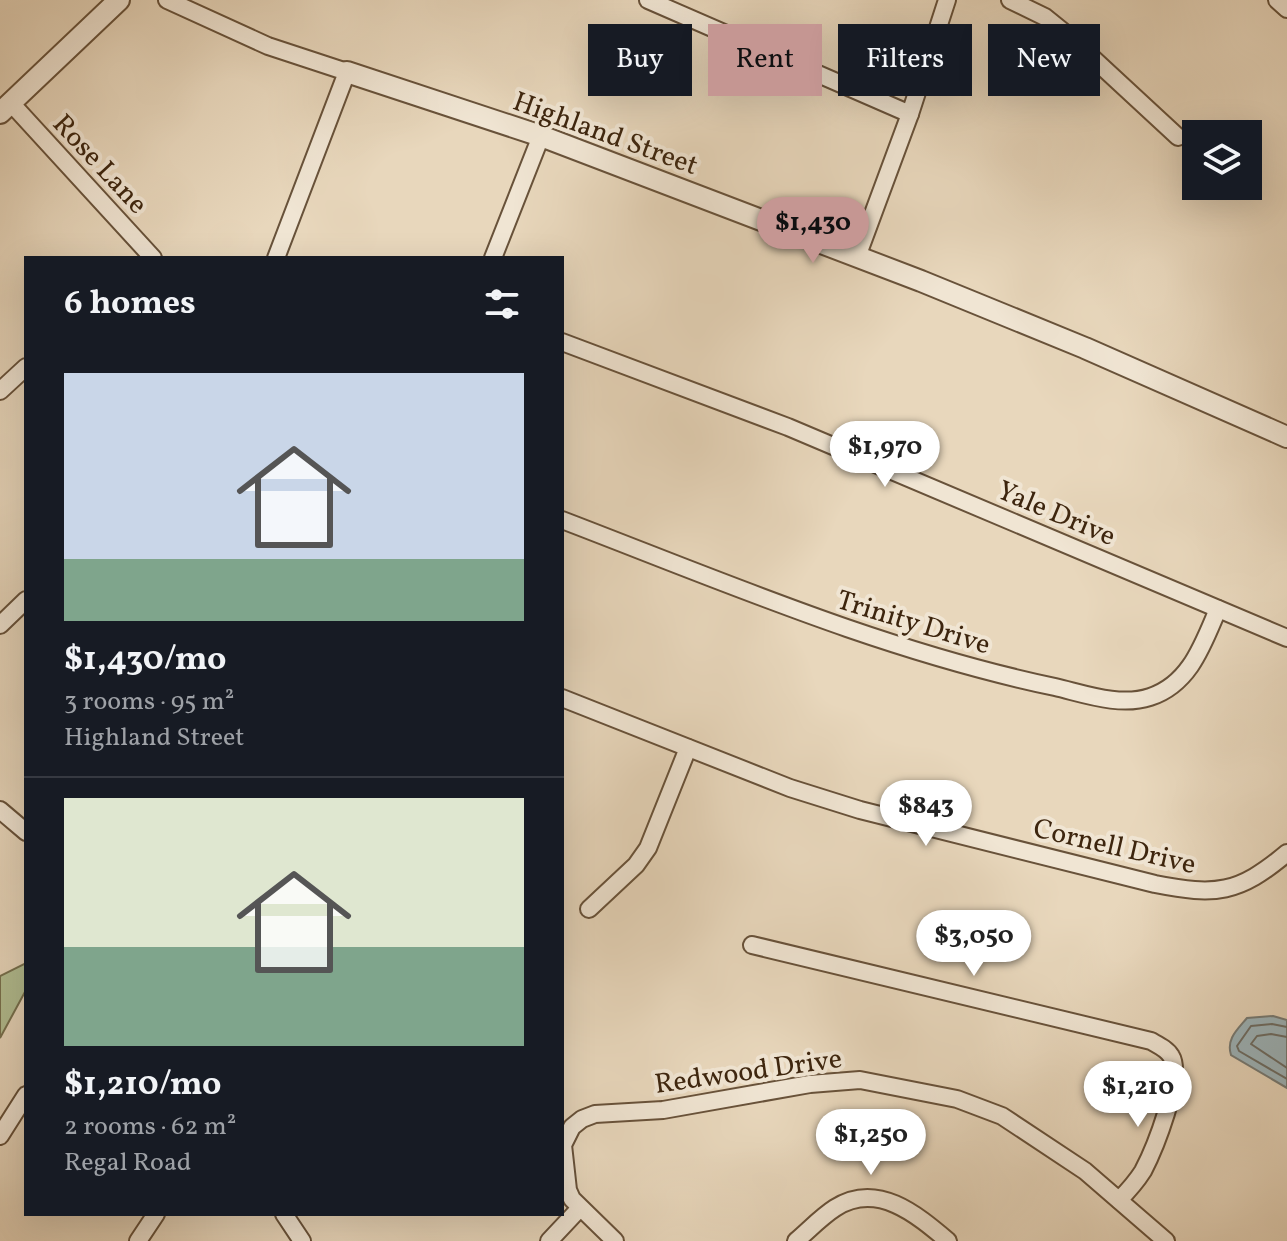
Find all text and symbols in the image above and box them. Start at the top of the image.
chip: Buy [588,24,692,96]
chip: Rent [708,24,822,96]
chip: Filters [838,24,972,96]
chip: New [988,24,1100,96]
street label: Highland Street [507,83,703,186]
street label: Rose Lane [43,106,156,223]
map controls [1182,120,1262,200]
button: layers [1182,120,1262,200]
pin: $1,430 [748,197,878,265]
text: $1,430 [775,205,851,241]
text: 6 homes [64,281,196,328]
icon: filters [480,282,524,326]
pin: $1,970 [820,421,950,489]
icon: home [222,425,366,569]
text: $1,970 [848,429,922,465]
street label: Yale Drive [991,472,1121,557]
street label: Trinity Drive [832,582,995,665]
text: $1,430/mo [64,637,226,684]
text: 3 rooms · 95 m² [64,684,234,720]
text: Highland Street [64,720,244,756]
pin: $843 [879,780,973,848]
text: $843 [898,788,954,824]
street label: Cornell Drive [1029,810,1200,885]
icon: home [222,850,366,994]
pin: $3,050 [909,910,1039,978]
text: $3,050 [934,918,1014,954]
street label: Redwood Drive [652,1040,844,1105]
pin: $1,210 [1073,1061,1203,1129]
text: $1,210/mo [64,1062,222,1109]
text: $1,210 [1102,1069,1174,1105]
text: 2 rooms · 62 m² [64,1109,236,1145]
pin: $1,250 [806,1109,936,1177]
text: $1,250 [834,1117,908,1153]
text: Regal Road [64,1145,192,1181]

